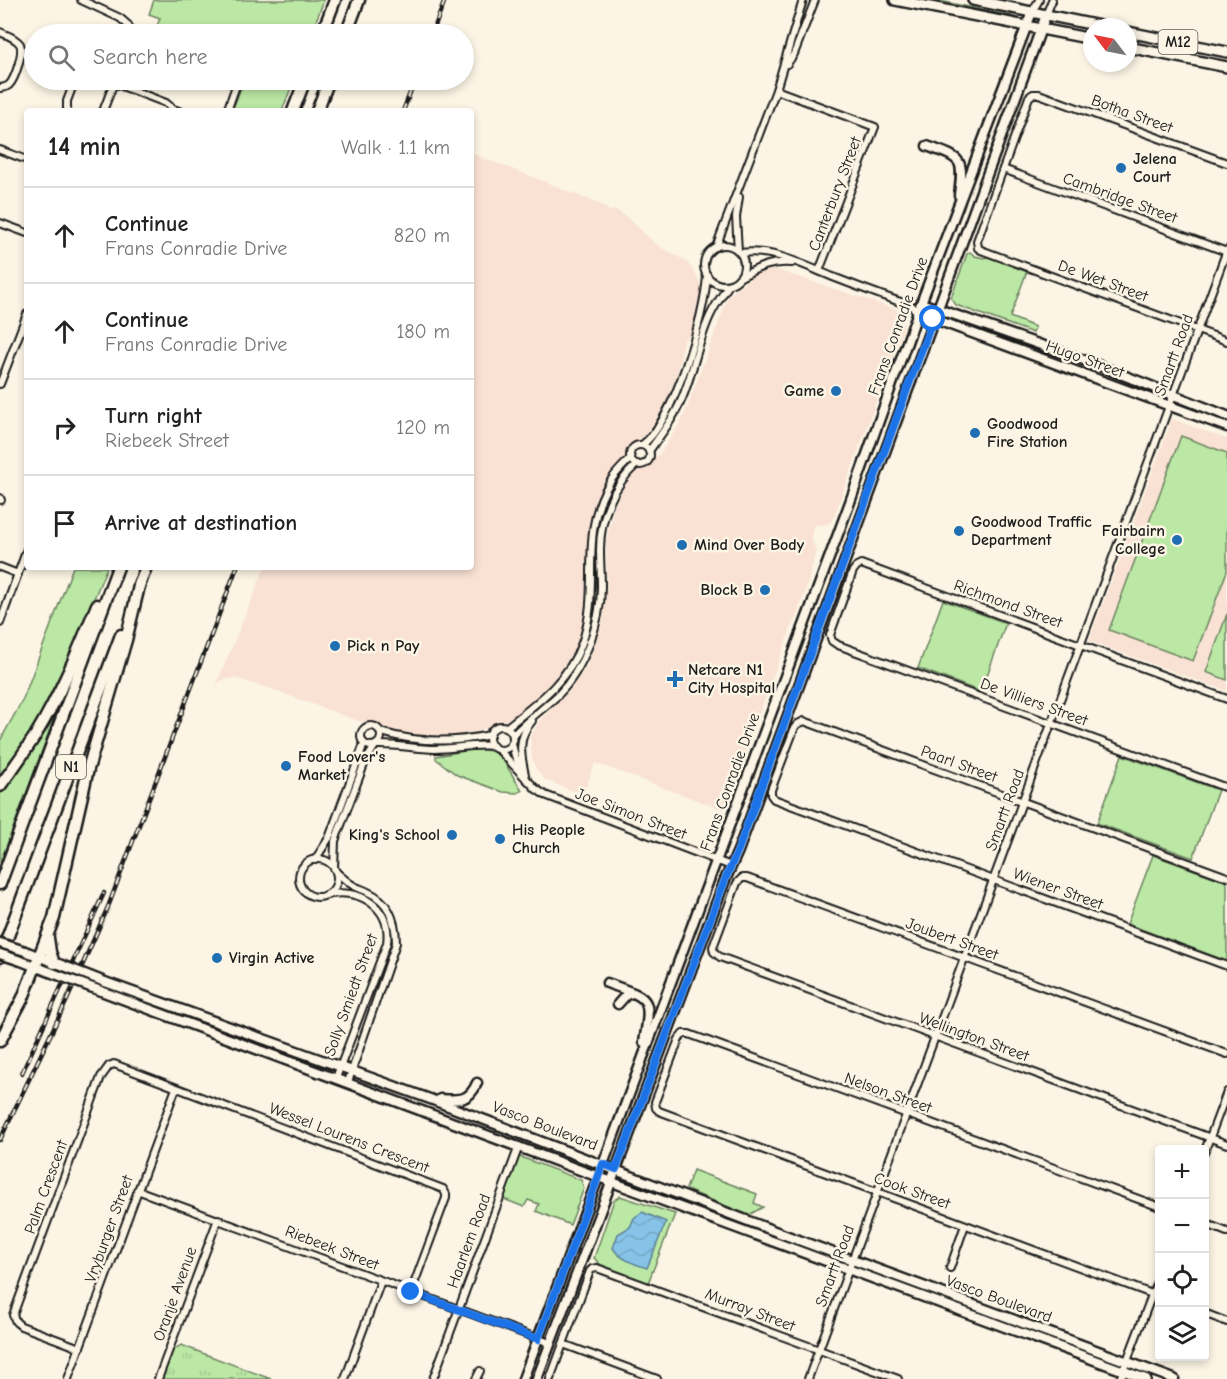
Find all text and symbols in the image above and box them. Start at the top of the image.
north arrow [1083,18,1137,72]
search box [24,24,474,90]
road number: M12 [1158,30,1198,54]
icon: search [45,41,78,74]
text: Search here [93,44,208,70]
street label: Botha Street [1089,91,1175,137]
text: 14 min [48,132,121,162]
street label: Canterbury Street [805,134,865,254]
text: Walk · 1.1 km [341,136,450,159]
place label: Jelena Court [1133,150,1177,186]
marker: Jelena Court [1114,161,1128,175]
street label: Cambridge Street [1060,169,1180,227]
text: Continue [105,211,188,237]
icon: ahead [48,219,81,252]
text: 820 m [394,224,450,247]
text: Frans Conradie Drive [105,237,287,260]
street label: Frans Conradie Drive [865,254,931,398]
street label: De Wet Street [1056,256,1151,306]
route start [919,305,945,331]
text: Continue [105,307,188,333]
street label: Smartt Road [1151,312,1197,398]
icon: ahead [48,315,81,348]
text: 180 m [396,320,450,343]
text: Frans Conradie Drive [105,333,287,356]
street label: Hugo Street [1043,337,1127,382]
place label: Game [784,382,824,400]
marker: Game [829,384,843,398]
text: Turn right [105,403,202,429]
icon: right [48,411,81,444]
place label: Goodwood Fire Station [987,415,1068,451]
text: 120 m [396,416,450,439]
marker: Goodwood Fire Station [968,426,982,440]
text: Riebeek Street [105,429,229,452]
icon: arrive [48,507,81,540]
text: Arrive at destination [105,510,297,536]
place label: Goodwood Traffic Department [971,513,1092,549]
place label: Fairbairn College [1102,522,1165,558]
marker: Goodwood Traffic Department [952,524,966,538]
marker: Fairbairn College [1170,533,1184,547]
place label: Mind Over Body [694,536,805,554]
marker: Mind Over Body [675,538,689,552]
street label: Richmond Street [951,576,1065,632]
place label: Block B [700,581,753,599]
marker: Block B [758,583,772,597]
place label: Pick n Pay [347,637,420,655]
marker: Pick n Pay [328,639,342,653]
place label: Netcare N1 City Hospital [688,661,775,697]
marker: Netcare N1 City Hospital [666,670,684,688]
street label: De Villiers Street [978,674,1090,730]
street label: Frans Conradie Drive [697,710,763,854]
street label: Paarl Street [918,742,1000,786]
place label: Food Lover's Market [298,748,385,784]
road number: N1 [56,755,86,779]
marker: Food Lover's Market [279,759,293,773]
street label: Smartt Road [982,767,1028,853]
street label: Joe Simon Street [573,785,689,844]
place label: His People Church [512,821,585,857]
place label: King's School [349,826,440,844]
marker: King's School [445,828,459,842]
marker: His People Church [493,832,507,846]
street label: Wiener Street [1011,864,1106,914]
street label: Joubert Street [903,914,1001,964]
street label: Solly Smiedt Street [320,931,382,1059]
place label: Virgin Active [229,949,315,967]
marker: Virgin Active [210,951,224,965]
street label: Wellington Street [917,1009,1032,1065]
street label: Nelson Street [842,1069,934,1117]
street label: Vasco Boulevard [490,1098,600,1154]
street label: Wessel Lourens Crescent [266,1099,432,1177]
street label: Palm Crescent [21,1137,71,1236]
map controls [1155,1145,1209,1361]
button: + [1155,1145,1209,1199]
street label: Cook Street [871,1169,953,1213]
street label: Vryburger Street [81,1172,137,1285]
street label: Haarlem Road [444,1191,494,1291]
button: − [1155,1199,1209,1253]
street label: Riebeek Street [283,1222,382,1274]
street label: Smartt Road [812,1223,858,1309]
street label: Oranje Avenue [150,1244,200,1344]
button: locate [1155,1253,1209,1307]
street label: Vasco Boulevard [944,1272,1054,1326]
route end [397,1278,423,1304]
street label: Murray Street [703,1285,798,1336]
button: layers [1155,1307,1209,1361]

